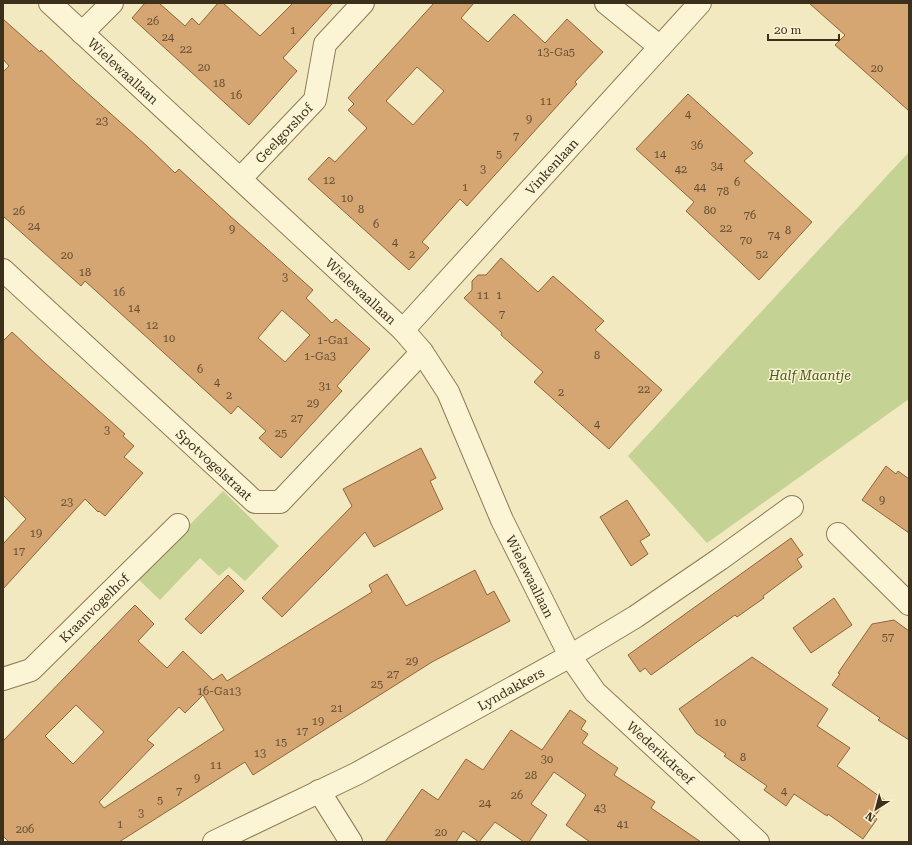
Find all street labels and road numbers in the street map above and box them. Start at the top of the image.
street label: Wielewaallaan [85,35,162,108]
street label: Geelgorshof [252,99,316,166]
street label: Vinkenlaan [522,135,581,198]
street label: Wielewaallaan [323,255,400,328]
street label: Spotvogelstraat [173,426,255,503]
street label: Wielewaallaan [503,533,557,621]
street label: Kraanvogelhof [56,570,133,645]
street label: Lyndakkers [475,664,547,713]
street label: Wederikdreef [624,718,698,788]

